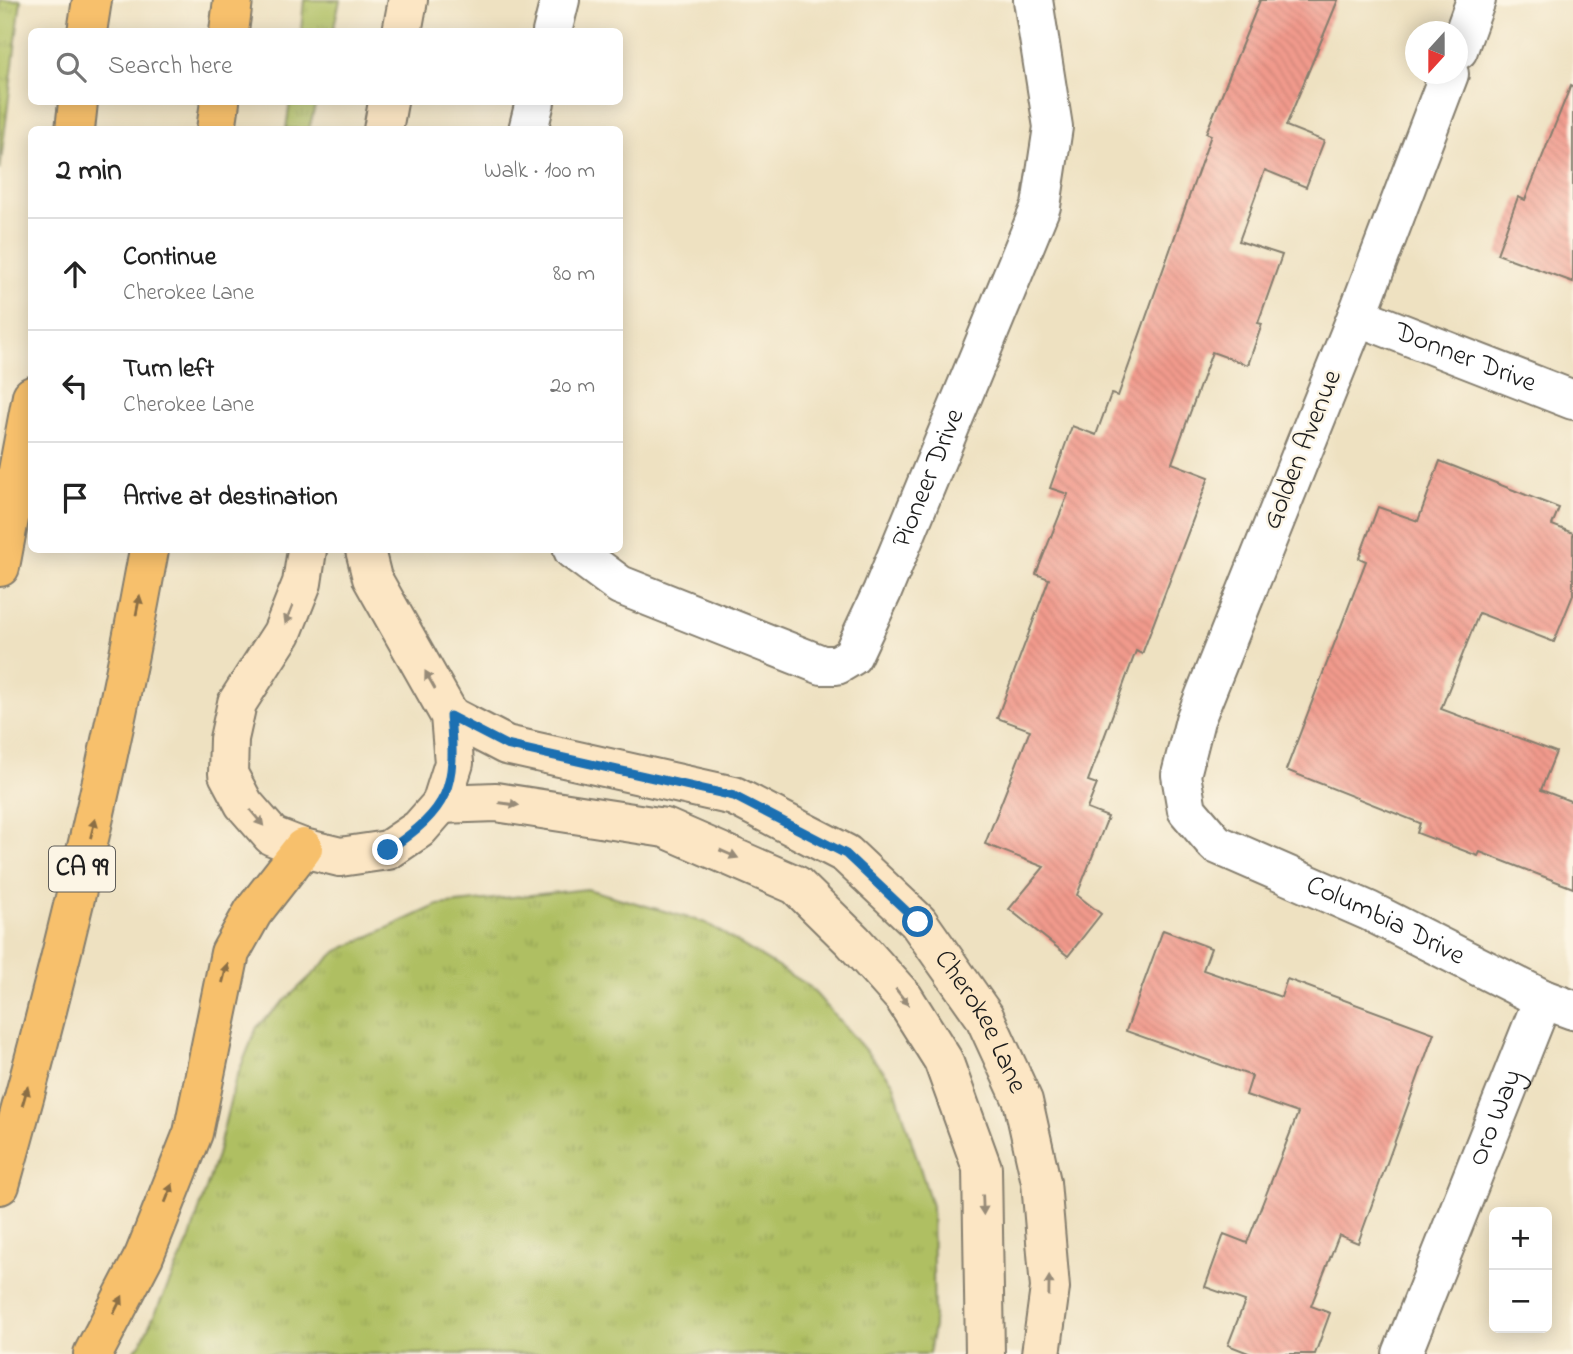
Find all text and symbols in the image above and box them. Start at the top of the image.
north arrow [1405,21,1468,84]
search box [28,28,623,105]
icon: search [52,48,90,86]
text: Search here [108,48,233,86]
text: 2 min [56,150,122,194]
text: Walk · 100 m [484,155,595,188]
text: Continue [123,239,216,277]
icon: ahead [56,255,94,293]
text: 80 m [553,258,595,291]
text: Cherokee Lane [123,277,254,310]
street label: Donner Drive [1387,311,1543,404]
text: Turn left [123,351,214,389]
street label: Golden Avenue [1252,364,1354,536]
icon: left [56,367,94,405]
text: 20 m [550,370,595,403]
text: Cherokee Lane [123,389,254,422]
street label: Pioneer Drive [882,402,976,554]
icon: arrive [56,479,94,517]
text: Arrive at destination [123,479,338,517]
one-way arrow [133,594,144,616]
one-way arrow [283,604,294,625]
one-way arrow [424,671,436,690]
one-way arrow [498,799,520,810]
one-way arrow [249,809,264,827]
one-way arrow [87,817,98,839]
route end [372,834,403,865]
road number: CA 99 [49,846,115,891]
one-way arrow [719,849,740,860]
street label: Columbia Drive [1299,865,1472,977]
route start [902,906,933,937]
street label: Cherokee Lane [923,941,1038,1101]
one-way arrow [220,962,231,984]
one-way arrow [895,987,910,1005]
street label: Oro Way [1458,1063,1533,1172]
one-way arrow [20,1085,31,1107]
one-way arrow [163,1182,174,1203]
one-way arrow [978,1194,989,1216]
map controls [1489,1207,1552,1333]
button: + [1489,1207,1552,1270]
button: − [1489,1270,1552,1333]
one-way arrow [1043,1275,1055,1297]
one-way arrow [113,1295,124,1315]

